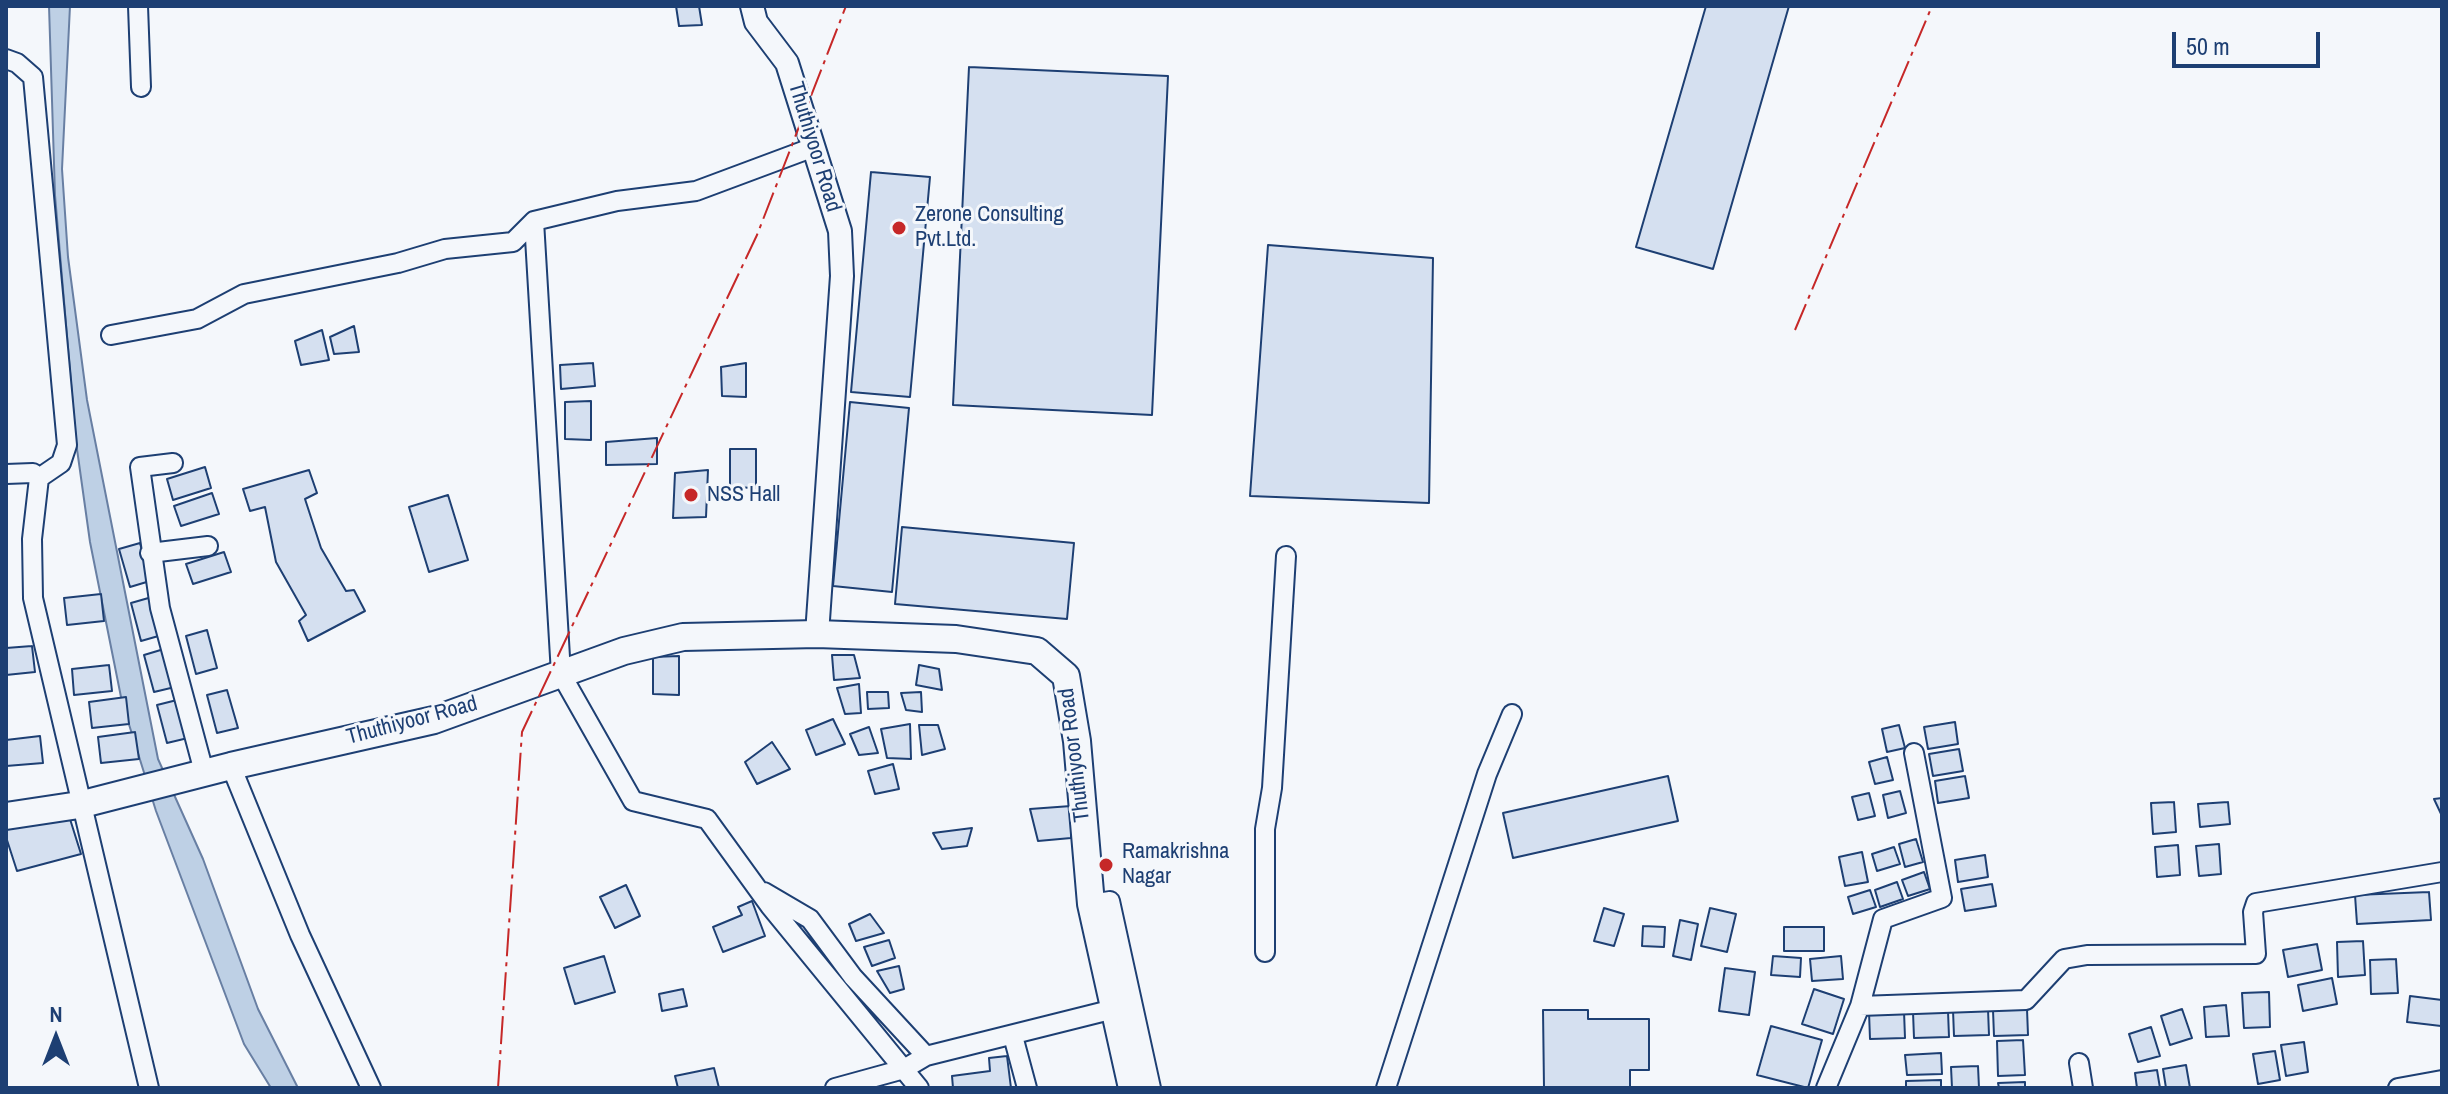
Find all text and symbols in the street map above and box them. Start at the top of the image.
scale bar [2176,16,2324,66]
text: 50 m [2186,30,2230,62]
street label: Thuthiyoor Road [782,79,846,215]
place label: Zerone Consulting Pvt.Ltd. [915,202,1063,254]
marker: Zerone Consulting Pvt.Ltd. [890,219,908,237]
place label: NSS Hall [707,482,780,508]
marker: NSS Hall [682,486,700,504]
street label: Thuthiyoor Road [1054,687,1096,823]
street label: Thuthiyoor Road [344,691,480,751]
place label: Ramakrishna Nagar [1122,839,1229,890]
marker: Ramakrishna Nagar [1097,856,1115,874]
north arrow [16,998,96,1078]
text: N [49,999,63,1029]

